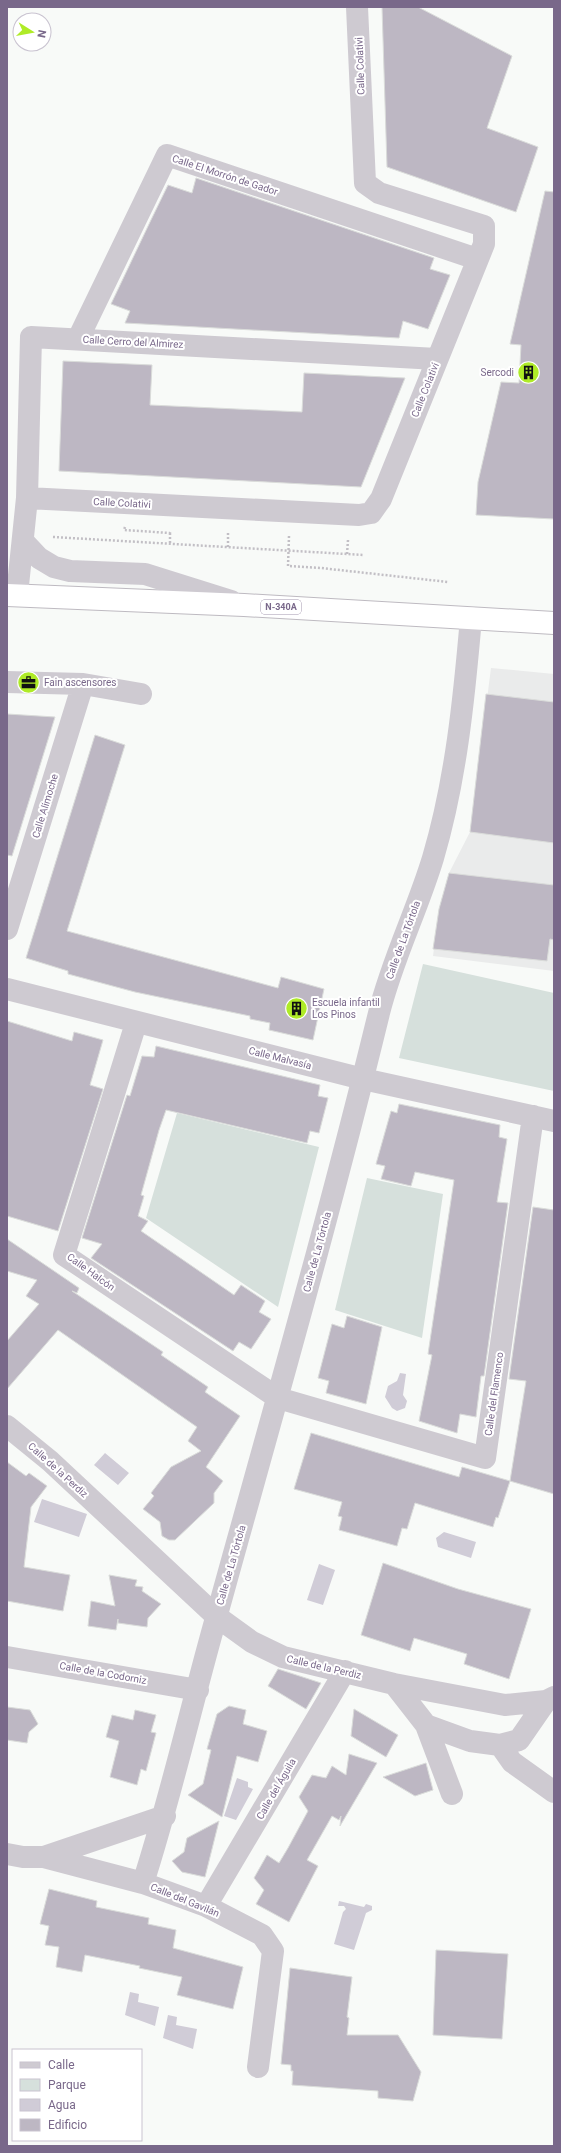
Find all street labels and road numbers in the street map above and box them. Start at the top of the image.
street label: Calle Colativi [353,37,367,95]
street label: Calle El Morrón de Gador [171,153,280,197]
street label: Calle Cerro del Almirez [82,334,184,350]
street label: Calle Colativi [409,361,441,419]
street label: Calle Colativi [93,496,151,510]
road number: N-340A [261,600,301,614]
street label: Calle Alimoche [30,773,60,839]
street label: Calle de La Tórtola [384,899,422,981]
street label: Calle Malvasía [247,1045,313,1071]
street label: Calle de La Tórtola [301,1211,333,1293]
street label: Calle Halcón [65,1251,117,1293]
street label: Calle del Flamenco [483,1351,505,1437]
street label: Calle de la Perdiz [26,1440,90,1500]
street label: Calle de La Tórtola [214,1524,248,1606]
street label: Calle de la Perdiz [286,1653,362,1681]
street label: Calle de la Codorniz [59,1660,147,1686]
street label: Calle del Águila [253,1756,298,1821]
street label: Calle del Gavilán [149,1881,221,1919]

